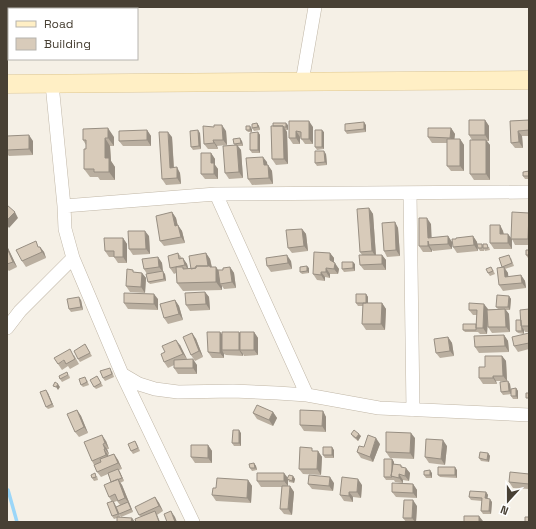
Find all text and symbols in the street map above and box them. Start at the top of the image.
legend [8,8,138,60]
text: Road [44,16,73,32]
text: Building [44,36,91,52]
north arrow [488,481,528,521]
text: N [498,502,510,518]

